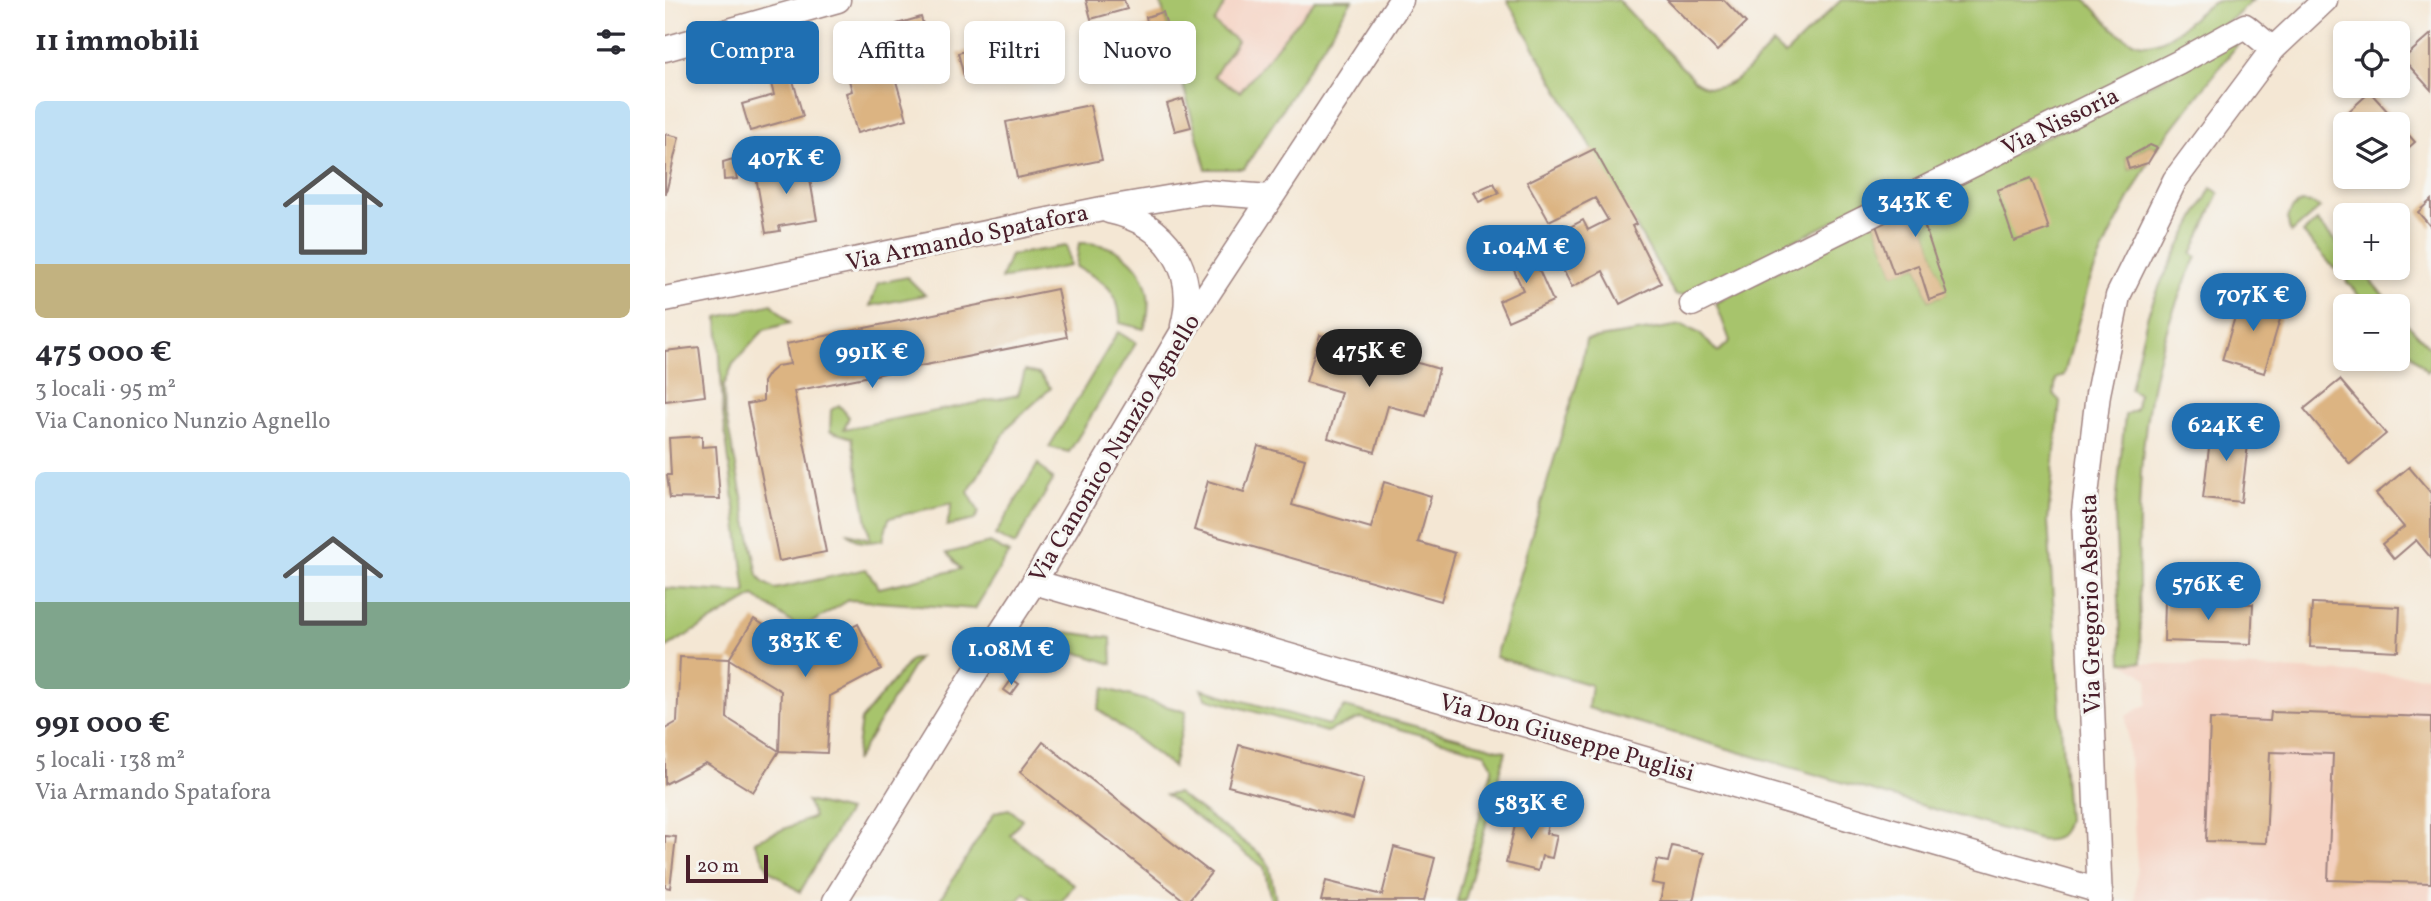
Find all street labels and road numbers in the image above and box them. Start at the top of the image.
street label: Via Nissoria [1996,80,2125,166]
street label: Via Armando Spatafora [843,197,1092,281]
street label: Via Canonico Nunzio Agnello [1022,308,1210,590]
street label: Via Gregorio Asbesta [2073,493,2111,714]
street label: Via Don Giuseppe Puglisi [1435,686,1698,792]

